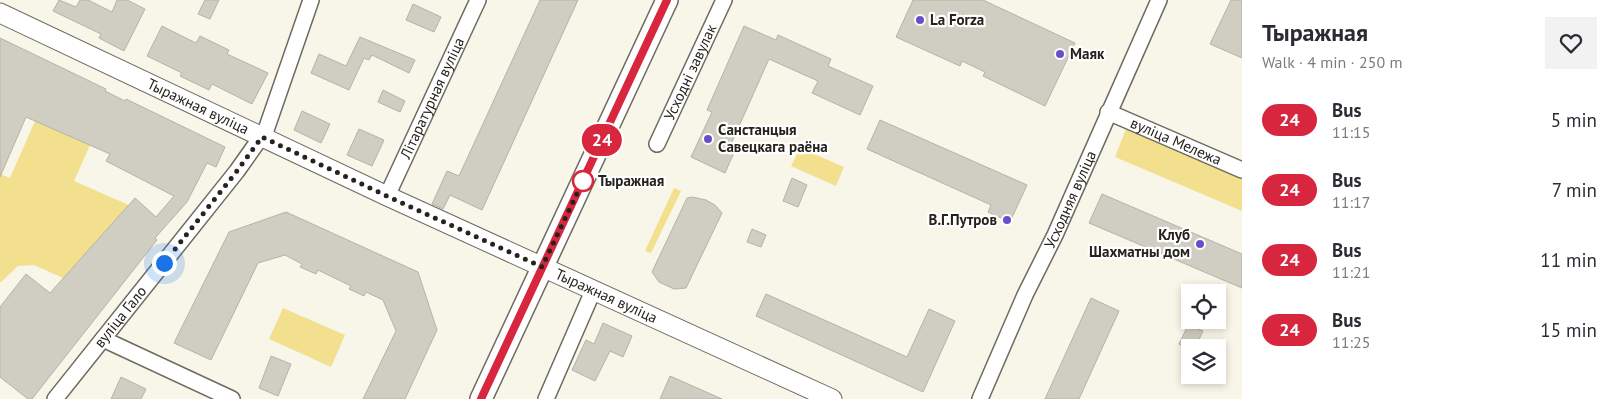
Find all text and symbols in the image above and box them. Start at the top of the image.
place label: La Forza [930,10,984,29]
marker: La Forza [914,14,926,26]
text: Тыражная [1262,17,1368,48]
button: heart [1545,17,1597,69]
street label: Усходні завулак [659,20,721,123]
street label: Літаратурная вуліца [395,34,468,163]
place label: Маяк [1070,44,1105,63]
marker: Маяк [1054,48,1066,60]
text: Walk · 4 min · 250 m [1262,52,1402,72]
street label: Тыражная вуліца [144,74,252,138]
text: Bus [1332,98,1361,122]
text: 24 [1279,108,1300,131]
text: 5 min [1551,108,1597,132]
street label: вуліца Мележа [1128,113,1224,169]
place label: Санстанцыя Савецкага раёна [718,120,828,156]
text: 11:15 [1332,122,1370,142]
line badge: 24 [580,124,624,156]
text: 24 [592,128,612,151]
marker: Санстанцыя Савецкага раёна [702,133,714,145]
street label: Усходняя вуліца [1040,148,1100,252]
text: Bus [1332,168,1361,192]
marker: Тыражная [572,170,594,192]
place label: Тыражная [598,171,664,190]
text: 24 [1279,178,1300,201]
text: 7 min [1552,178,1597,202]
text: 11:17 [1332,192,1370,212]
place label: В.Г.Путров [929,210,997,229]
marker: В.Г.Путров [1001,214,1013,226]
place label: Клуб Шахматны дом [1089,225,1190,261]
marker: Клуб Шахматны дом [1194,238,1206,250]
text: Bus [1332,238,1361,262]
text: 24 [1279,248,1300,271]
text: 11 min [1540,248,1597,272]
your location [152,251,177,276]
text: 11:21 [1332,262,1370,282]
street label: Тыражная вуліца [552,264,661,327]
street label: вуліца Гало [90,282,150,351]
map controls [1181,284,1226,384]
button: locate [1181,284,1226,329]
text: Bus [1332,308,1361,332]
text: 24 [1279,318,1300,341]
text: 15 min [1540,318,1597,342]
text: 11:25 [1332,332,1370,352]
button: layers [1181,339,1226,384]

